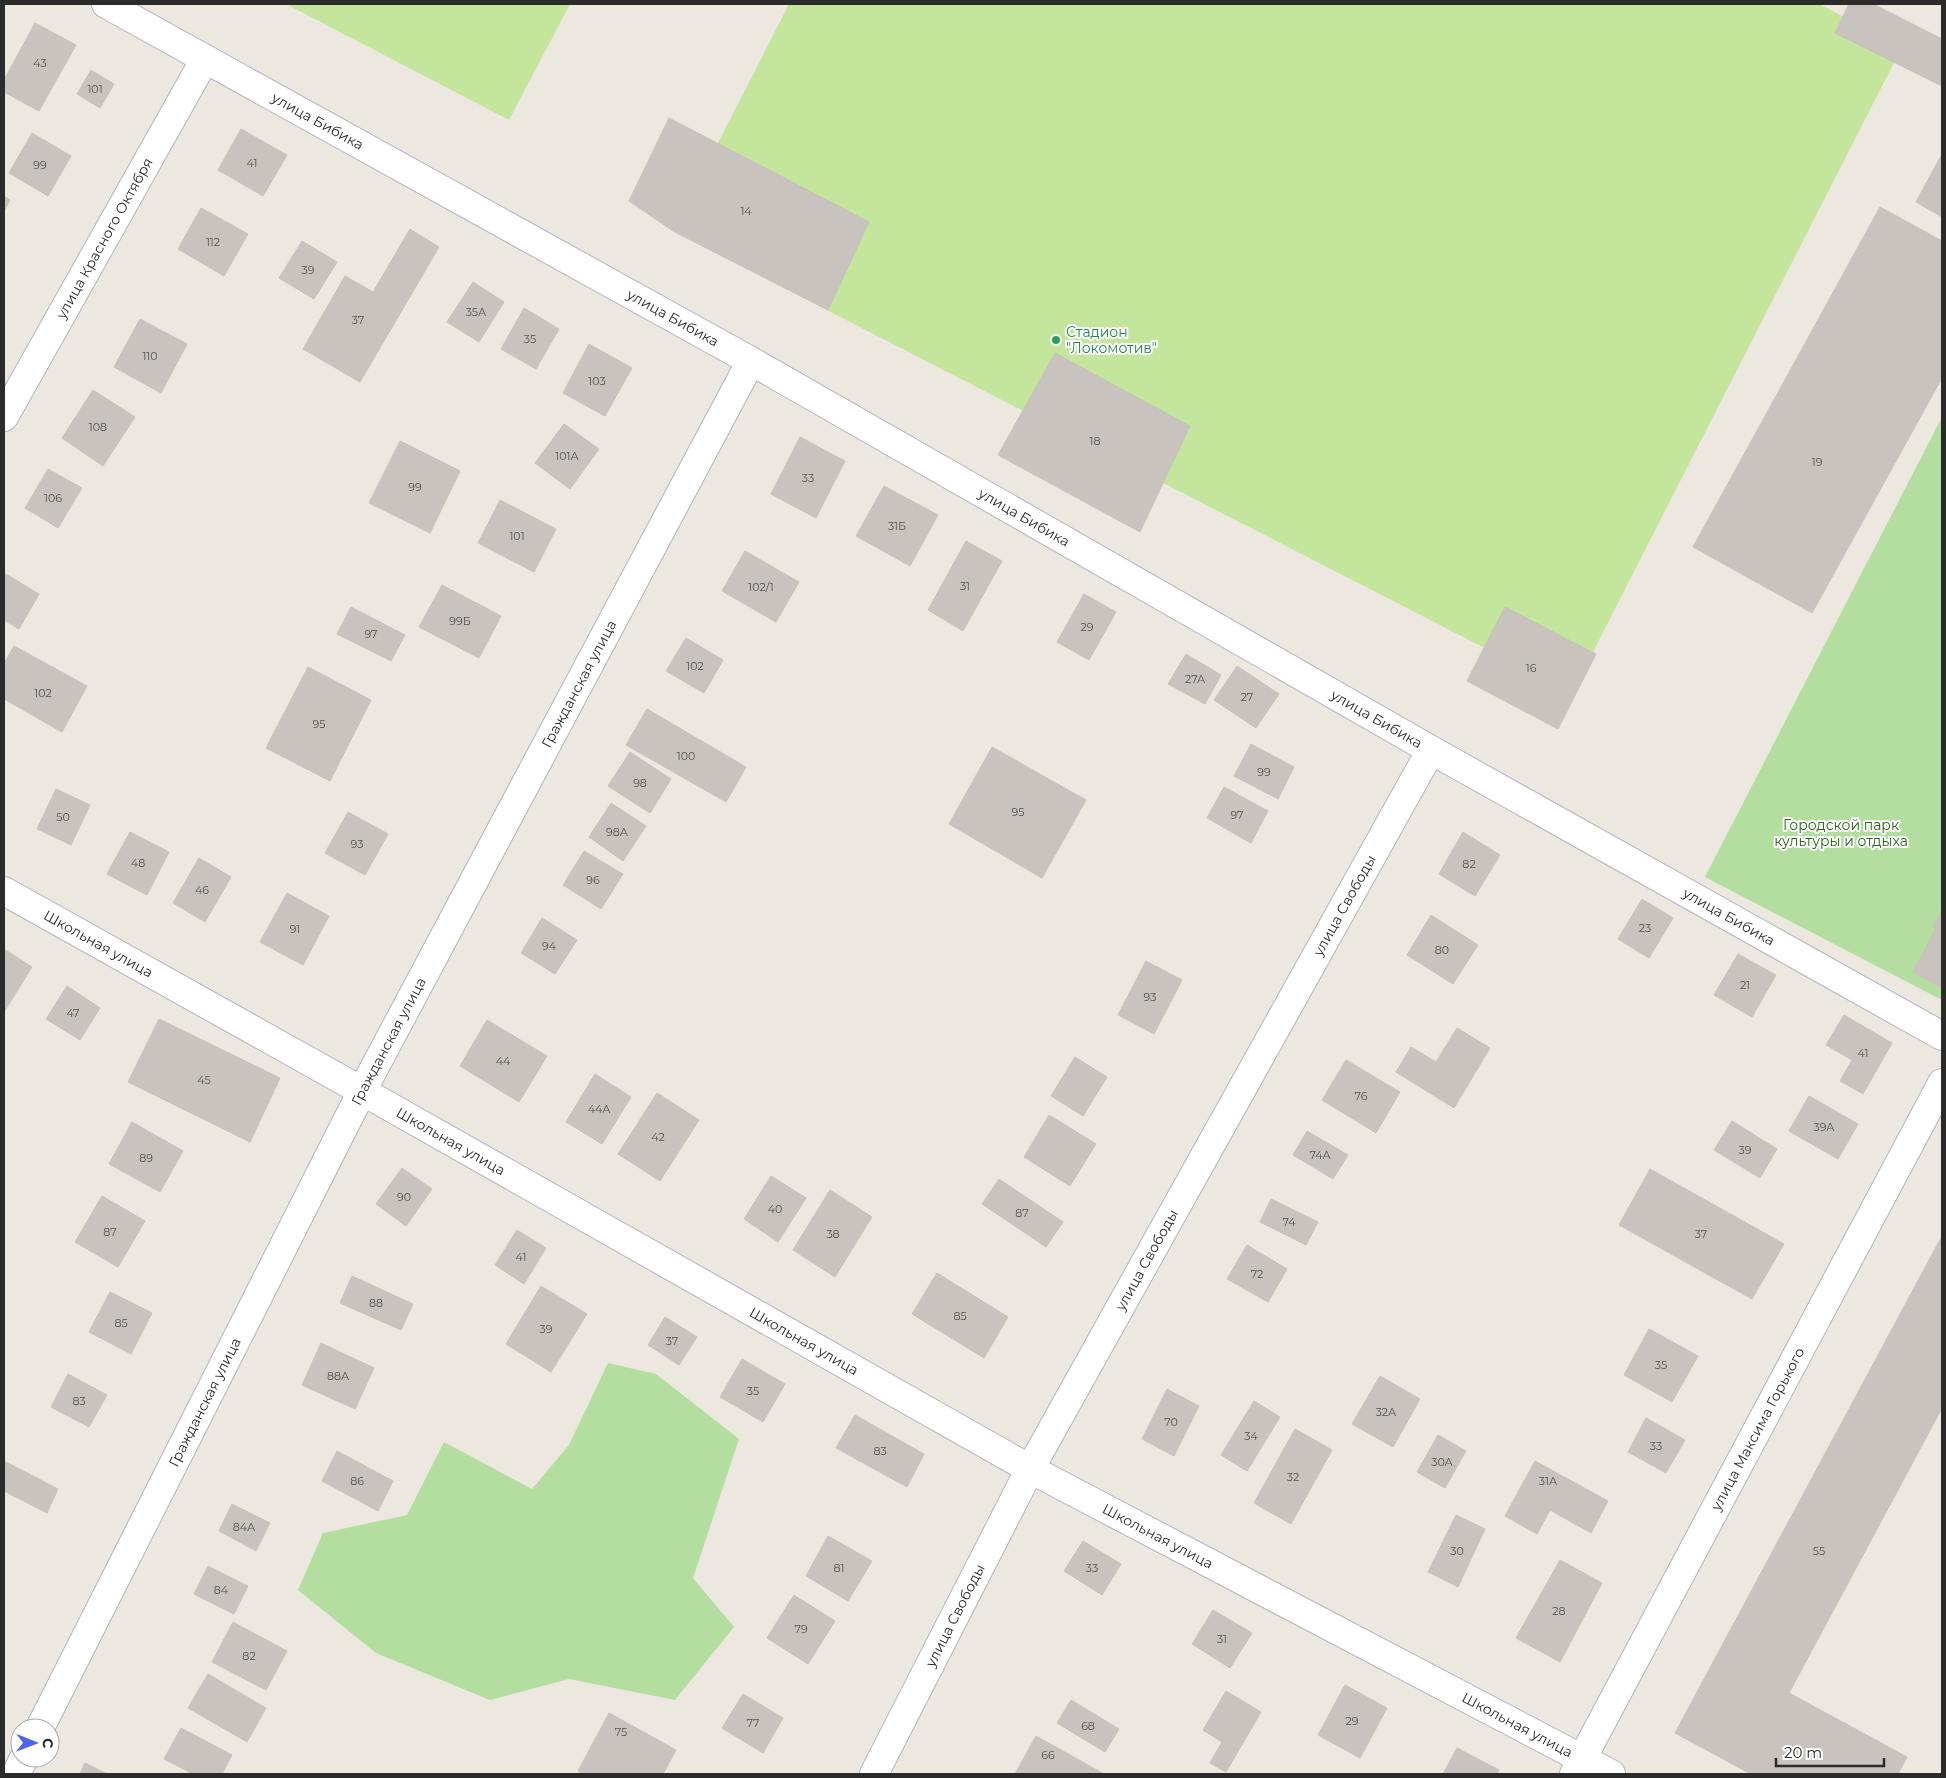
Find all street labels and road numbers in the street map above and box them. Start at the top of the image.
street label: улица Бибика [268,88,367,154]
street label: улица Красного Октября [51,155,157,323]
street label: улица Бибика [623,285,722,350]
street label: улица Бибика [975,484,1073,551]
street label: Гражданская улица [537,617,620,751]
street label: улица Бибика [1327,685,1426,752]
street label: улица Свободы [1308,852,1380,960]
street label: улица Бибика [1679,883,1778,950]
street label: Школьная улица [40,906,156,981]
street label: Гражданская улица [347,974,430,1108]
street label: Школьная улица [393,1103,508,1179]
street label: улица Свободы [1111,1206,1182,1315]
street label: Школьная улица [746,1303,862,1379]
street label: Гражданская улица [165,1335,245,1470]
street label: улица Максима Горького [1707,1344,1809,1514]
street label: Школьная улица [1099,1500,1216,1573]
street label: улица Свободы [921,1561,989,1671]
street label: Школьная улица [1459,1688,1576,1761]

